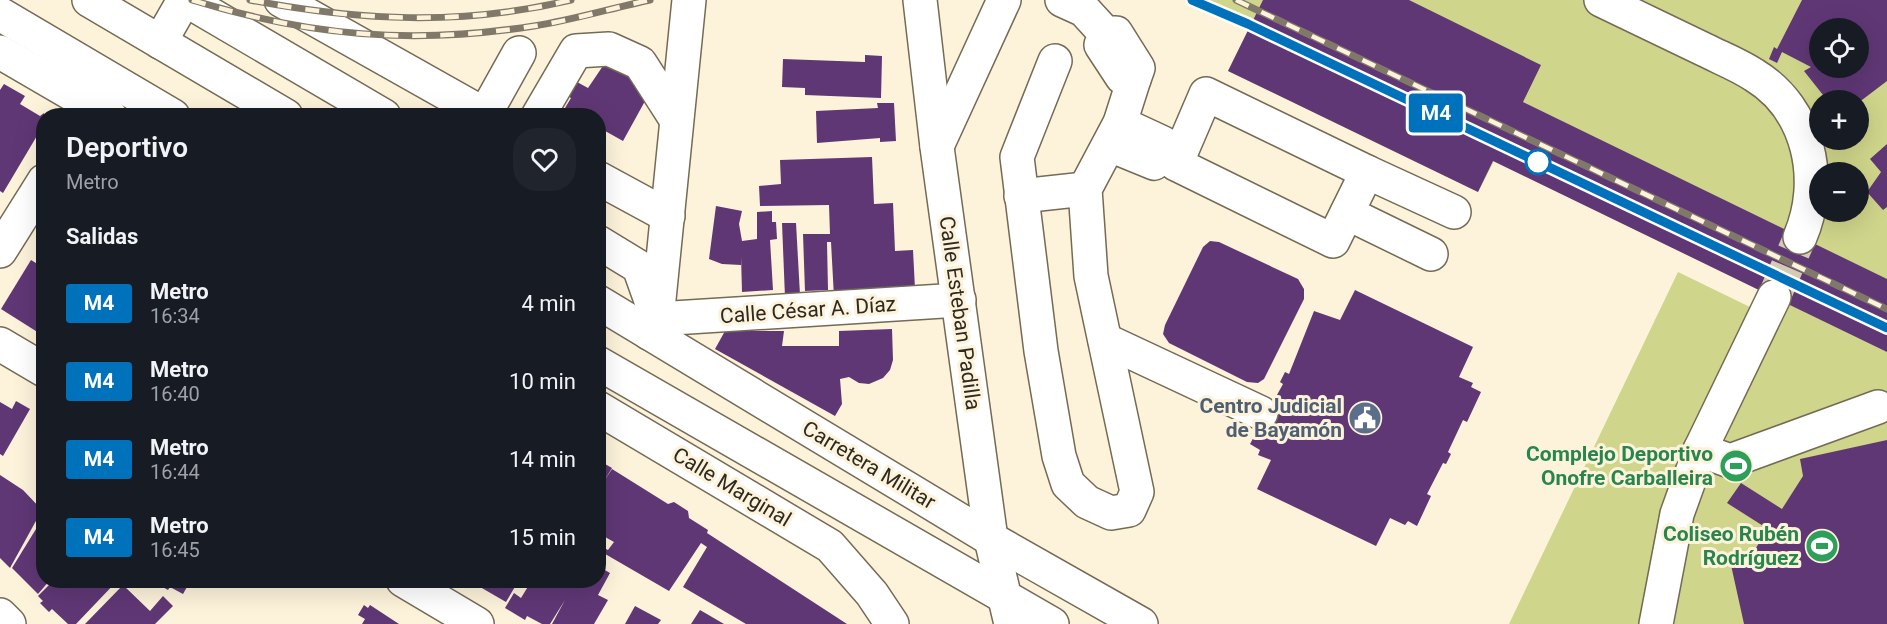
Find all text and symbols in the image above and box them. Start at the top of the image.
map controls [1809,18,1869,222]
button: locate [1809,18,1869,78]
button: + [1809,90,1869,150]
line badge: M4 [1409,94,1463,132]
text: M4 [1421,101,1451,125]
button: heart [513,128,576,191]
text: Deportivo [66,131,188,164]
unlabelled marker [1525,149,1551,175]
button: − [1809,162,1869,222]
text: Metro [66,170,119,194]
street label: Calle Esteban Padilla [935,214,985,412]
text: Salidas [66,224,138,249]
text: Metro [150,279,209,304]
text: M4 [84,291,114,315]
text: 4 min [521,291,576,316]
street label: Calle César A. Díaz [719,292,897,328]
text: 16:34 [150,304,200,328]
text: Metro [150,357,209,382]
text: M4 [84,369,114,393]
text: 10 min [509,369,576,394]
text: 16:40 [150,382,200,406]
place label: Centro Judicial de Bayamón [1199,394,1342,442]
public building icon: Centro Judicial de Bayamón [1347,400,1383,436]
street label: Carretera Militar [798,416,940,514]
text: Metro [150,435,209,460]
street label: Calle Marginal [669,442,795,532]
place label: Complejo Deportivo Onofre Carballeira [1526,442,1713,490]
text: M4 [84,447,114,471]
text: 14 min [509,447,576,472]
sports icon: Complejo Deportivo Onofre Carballeira [1718,448,1754,484]
text: 16:44 [150,460,200,484]
text: Metro [150,513,209,538]
place label: Coliseo Rubén Rodríguez [1663,522,1799,570]
text: M4 [84,525,114,549]
text: 15 min [509,525,576,550]
sports icon: Coliseo Rubén Rodríguez [1804,528,1840,564]
text: 16:45 [150,538,200,562]

